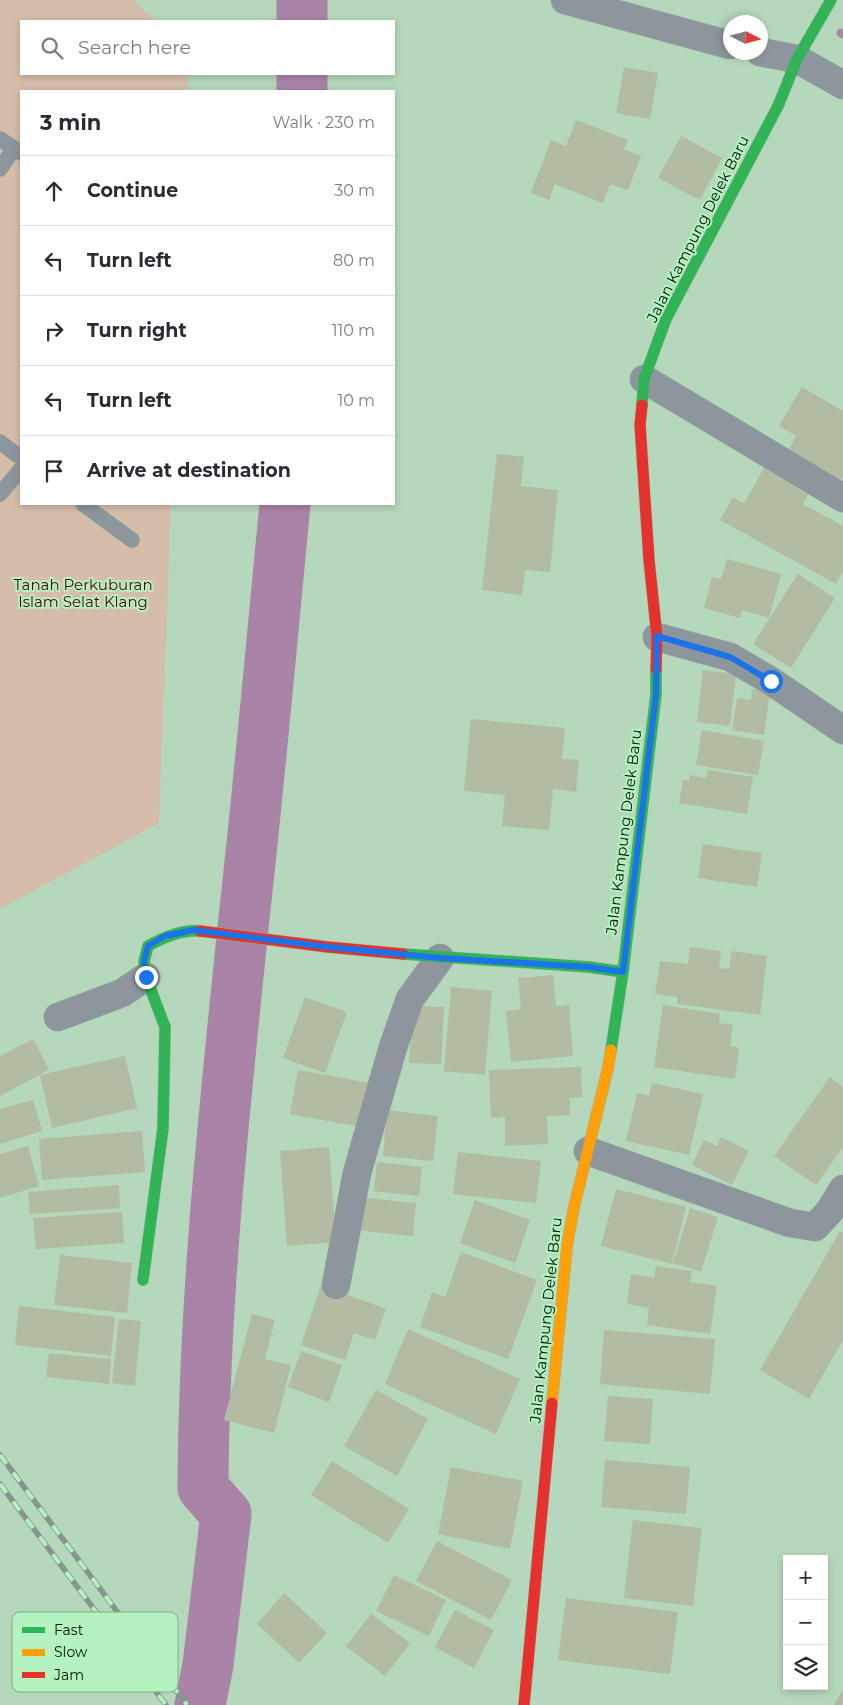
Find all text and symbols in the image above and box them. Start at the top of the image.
north arrow [723,15,768,60]
search box [20,20,395,75]
icon: search [38,34,66,62]
text: Search here [78,36,191,59]
text: 3 min [40,110,101,135]
text: Walk · 230 m [273,113,375,132]
street label: Jalan Kampung Delek Baru [642,132,753,326]
icon: ahead [40,177,68,205]
text: Continue [87,179,178,202]
text: 30 m [334,181,375,200]
icon: left [40,247,68,275]
text: Turn left [87,249,172,272]
text: 80 m [333,251,375,270]
icon: right [40,317,68,345]
text: Turn right [87,319,187,342]
text: 110 m [332,321,375,340]
icon: left [40,387,68,415]
text: Turn left [87,389,172,412]
text: 10 m [337,391,375,410]
icon: arrive [40,457,68,485]
text: Arrive at destination [87,459,291,482]
park label: Tanah Perkuburan Islam Selat Klang [13,575,153,611]
route start [760,670,783,693]
street label: Jalan Kampung Delek Baru [601,728,646,937]
route end [135,966,158,989]
street label: Jalan Kampung Delek Baru [525,1216,566,1425]
map controls [783,1555,828,1690]
button: + [783,1555,828,1600]
button: − [783,1600,828,1645]
legend [12,1612,178,1692]
text: Fast [54,1621,84,1639]
text: Slow [54,1643,88,1661]
button: layers [783,1645,828,1690]
text: Jam [53,1666,84,1684]

